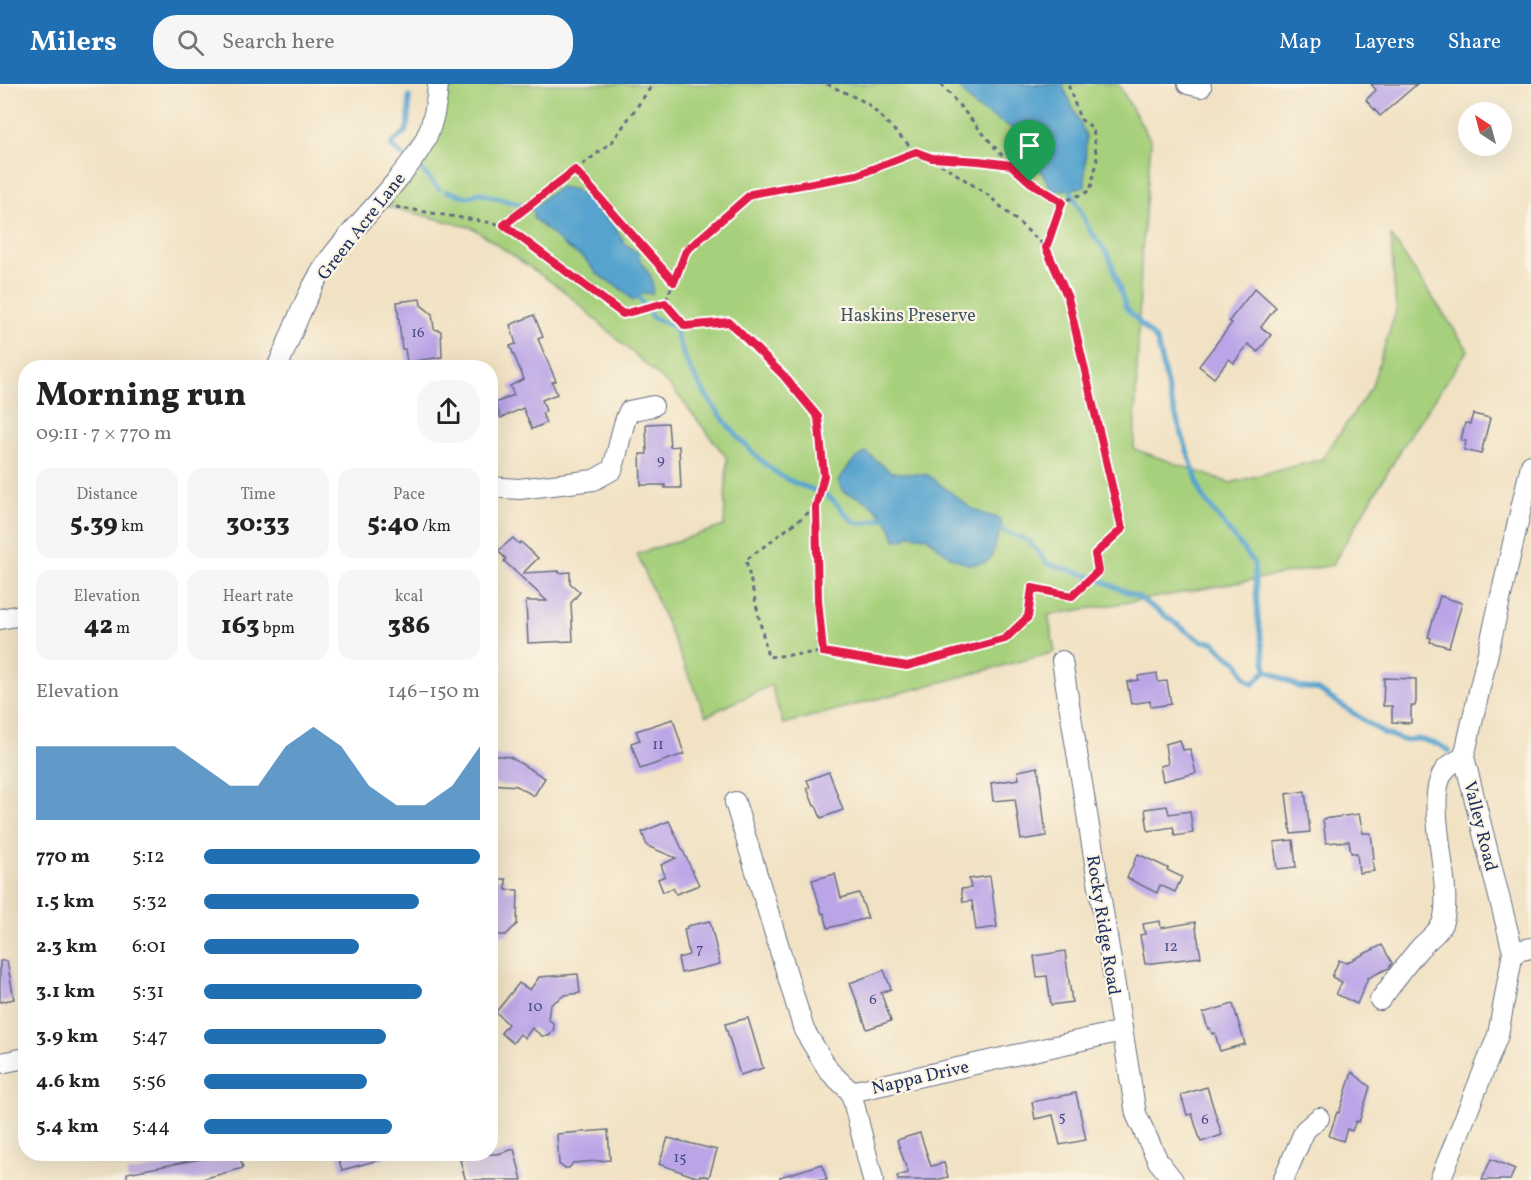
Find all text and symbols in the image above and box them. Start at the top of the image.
search box [153,15,573,69]
text: Milers [30,23,117,62]
icon: search [174,26,207,59]
text: Search here [222,27,335,58]
text: Map [1279,28,1321,57]
text: Layers [1354,28,1415,57]
text: Share [1448,28,1501,57]
north arrow [1458,102,1512,156]
map controls [1458,102,1512,156]
pin [1004,120,1055,182]
icon: arrive [1013,129,1046,162]
street label: Green Acre Lane [312,168,412,286]
park label: Haskins Preserve [840,304,976,329]
house number: 16 [411,323,425,344]
text: Morning run [36,374,246,420]
button: share [417,380,480,443]
text: 09:11 · 7 × 770 m [36,420,172,448]
house number: 9 [657,450,665,471]
text: Distance [76,484,138,506]
text: Time [240,484,276,506]
text: Pace [393,484,425,506]
text: 5.39 [70,506,118,542]
text: 30:33 [226,506,290,542]
text: 5:40 [367,506,419,542]
text: km [118,516,144,538]
text: /km [419,516,451,538]
text: Elevation [74,586,140,608]
text: Heart rate [223,586,293,608]
text: kcal [395,586,423,608]
text: 42 [84,608,113,644]
text: 163 [221,608,260,644]
text: 386 [388,608,430,644]
text: m [113,618,130,640]
text: bpm [260,618,295,640]
text: Elevation [36,678,119,706]
text: 146–150 m [388,678,480,706]
house number: 11 [652,735,664,756]
street label: Valley Road [1456,779,1503,874]
text: 770 m [36,843,90,871]
text: 5:12 [132,843,165,871]
street label: Rocky Ridge Road [1079,853,1126,997]
text: 1.5 km [36,888,95,916]
text: 5:32 [132,888,167,916]
text: 2.3 km [36,933,97,961]
text: 6:01 [132,933,167,961]
house number: 12 [1164,937,1178,958]
house number: 7 [696,939,704,960]
text: 3.1 km [36,978,95,1006]
text: 5:31 [132,978,164,1006]
house number: 6 [869,990,877,1011]
house number: 10 [528,997,542,1018]
text: 3.9 km [36,1023,98,1051]
text: 5:47 [132,1023,168,1051]
street label: Nappa Drive [869,1055,972,1102]
text: 4.6 km [36,1068,100,1096]
text: 5:56 [132,1068,166,1096]
house number: 5 [1058,1107,1066,1128]
house number: 6 [1201,1110,1209,1131]
text: 5.4 km [36,1113,99,1141]
text: 5:44 [132,1113,170,1141]
house number: 15 [673,1148,687,1169]

